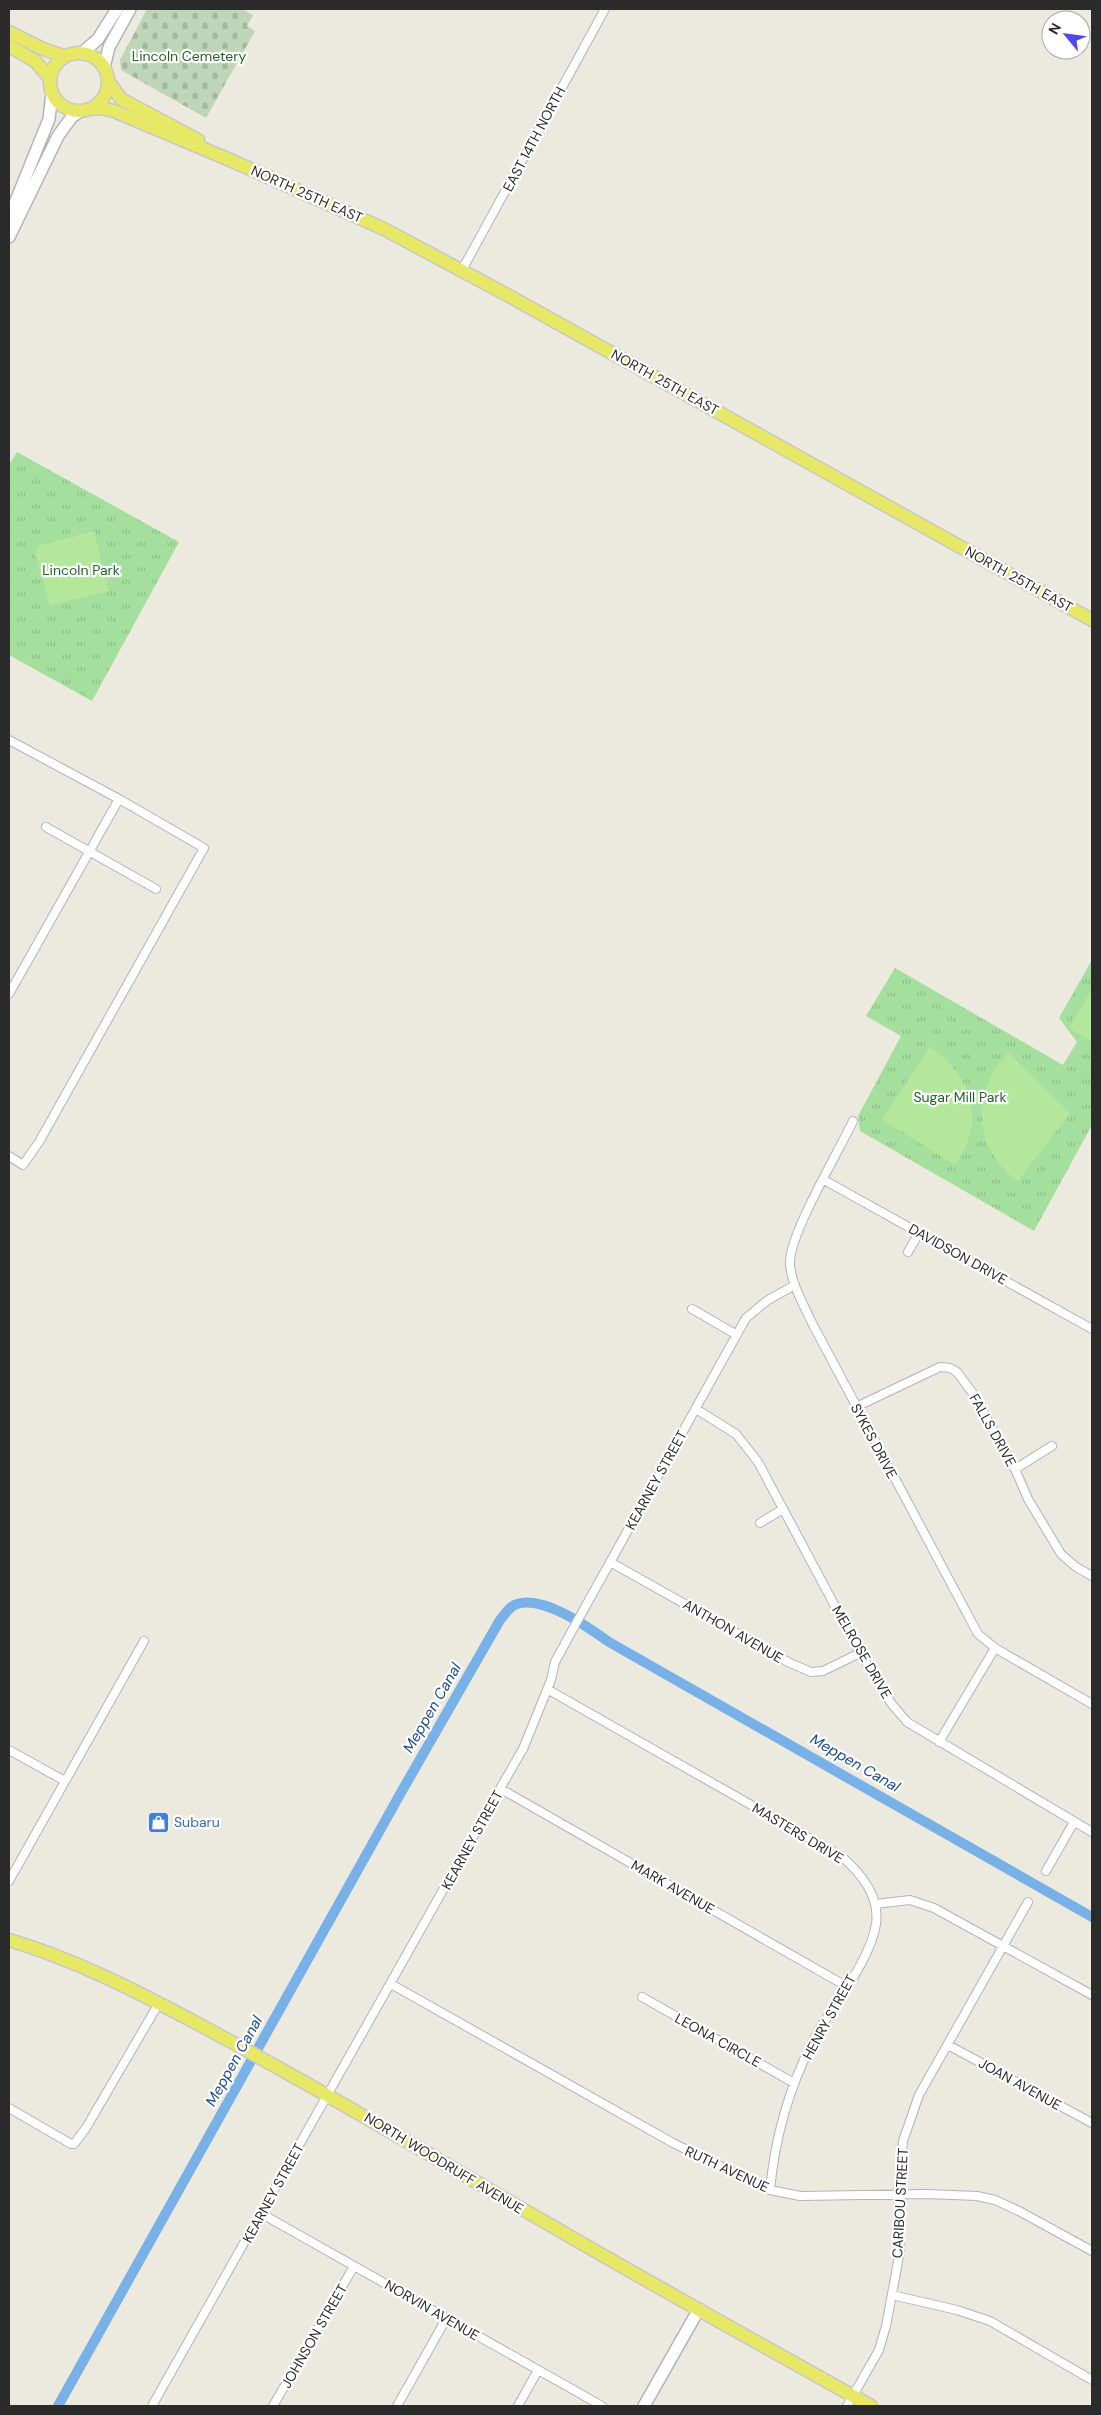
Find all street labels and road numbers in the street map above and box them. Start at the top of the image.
street label: EAST 14TH NORTH [499,83,569,195]
street label: NORTH 25TH EAST [248,161,366,227]
street label: NORTH 25TH EAST [608,345,722,419]
street label: NORTH 25TH EAST [962,542,1076,616]
street label: DAVIDSON DRIVE [906,1219,1011,1289]
street label: FALLS DRIVE [966,1390,1020,1470]
street label: SYKES DRIVE [847,1400,901,1482]
street label: KEARNEY STREET [621,1427,691,1533]
street label: ANTHON AVENUE [680,1595,786,1667]
street label: MELROSE DRIVE [828,1602,896,1702]
street label: KEARNEY STREET [437,1787,507,1893]
street label: MASTERS DRIVE [749,1799,847,1867]
street label: MARK AVENUE [628,1856,718,1918]
street label: HENRY STREET [798,1971,860,2063]
street label: LEONA CIRCLE [672,2009,764,2071]
street label: JOAN AVENUE [975,2054,1065,2114]
street label: NORTH WOODRUFF AVENUE [361,2108,527,2218]
street label: KEARNEY STREET [238,2140,308,2246]
street label: RUTH AVENUE [682,2142,772,2196]
street label: CARIBOU STREET [888,2147,912,2259]
street label: NORVIN AVENUE [381,2276,483,2344]
street label: JOHNSON STREET [277,2281,351,2391]

